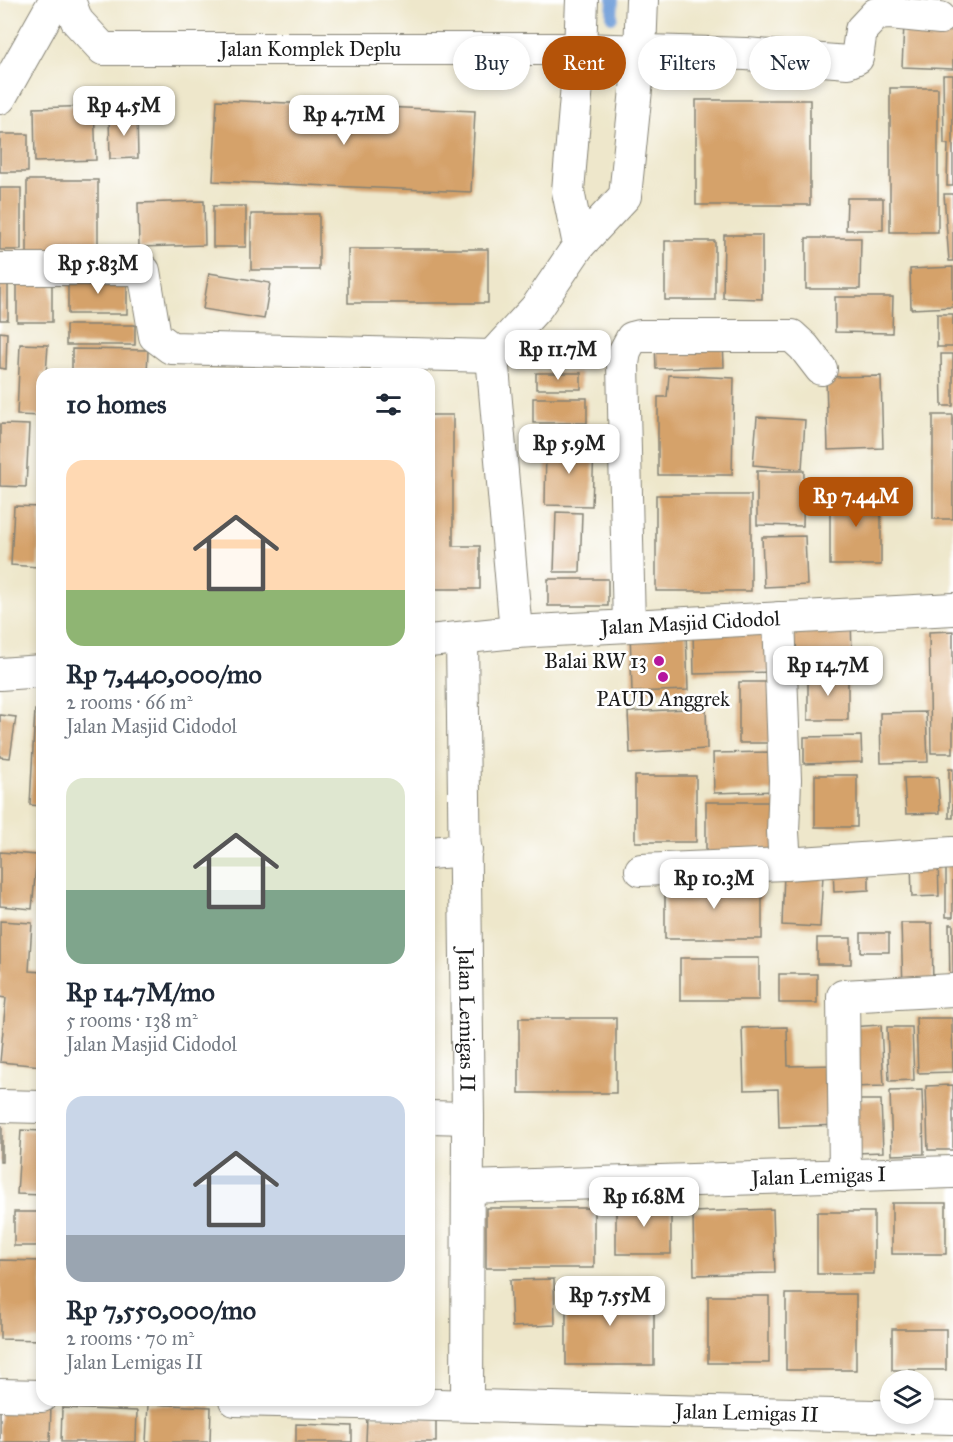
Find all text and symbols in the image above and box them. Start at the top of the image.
street label: Jalan Komplek Deplu [217,36,401,62]
chip: Buy [453,36,530,90]
chip: Rent [542,36,626,90]
chip: Filters [638,36,737,90]
chip: New [749,36,831,90]
pin: Rp 4.5M [69,86,179,137]
text: Rp 4.5M [87,93,161,117]
pin: Rp 4.71M [282,95,406,146]
text: Rp 4.71M [303,102,385,126]
pin: Rp 5.83M [36,244,160,295]
text: Rp 5.83M [58,251,138,275]
pin: Rp 11.7M [496,330,620,381]
text: Rp 11.7M [519,337,597,361]
text: 10 homes [66,388,167,420]
icon: filters [372,388,405,421]
pin: Rp 5.9M [514,424,624,475]
text: Rp 5.9M [533,431,605,455]
pin: Rp 7.44M [794,477,918,528]
text: Rp 7.44M [813,484,899,508]
icon: home [182,499,290,607]
street label: Jalan Masjid Cidodol [598,605,781,641]
pin: Rp 14.7M [766,646,890,697]
place label: Balai RW 13 [544,648,647,674]
text: Rp 14.7M [787,653,869,677]
marker: Balai RW 13 [652,654,666,668]
text: Rp 7,440,000/mo [66,658,262,690]
marker: PAUD Anggrek [656,670,670,684]
place label: PAUD Anggrek [596,686,730,712]
text: 2 rooms · 66 m² [66,690,192,714]
text: Jalan Masjid Cidodol [66,714,237,738]
icon: home [182,817,290,925]
pin: Rp 10.3M [652,859,776,910]
text: Rp 10.3M [674,866,754,890]
street label: Jalan Lemigas II [453,946,481,1092]
text: Rp 14.7M/mo [66,976,215,1008]
text: 5 rooms · 138 m² [66,1008,198,1032]
text: Jalan Masjid Cidodol [66,1032,237,1056]
icon: home [182,1135,290,1243]
street label: Jalan Lemigas I [749,1161,887,1191]
pin: Rp 16.8M [582,1177,706,1228]
text: Rp 16.8M [603,1184,685,1208]
pin: Rp 7.55M [548,1276,672,1327]
text: Rp 7.55M [569,1283,651,1307]
text: Rp 7,550,000/mo [66,1294,256,1326]
text: 2 rooms · 70 m² [66,1326,194,1350]
text: Jalan Lemigas II [66,1350,203,1374]
map controls [880,1370,934,1424]
button: layers [880,1370,934,1424]
street label: Jalan Lemigas II [673,1398,819,1428]

